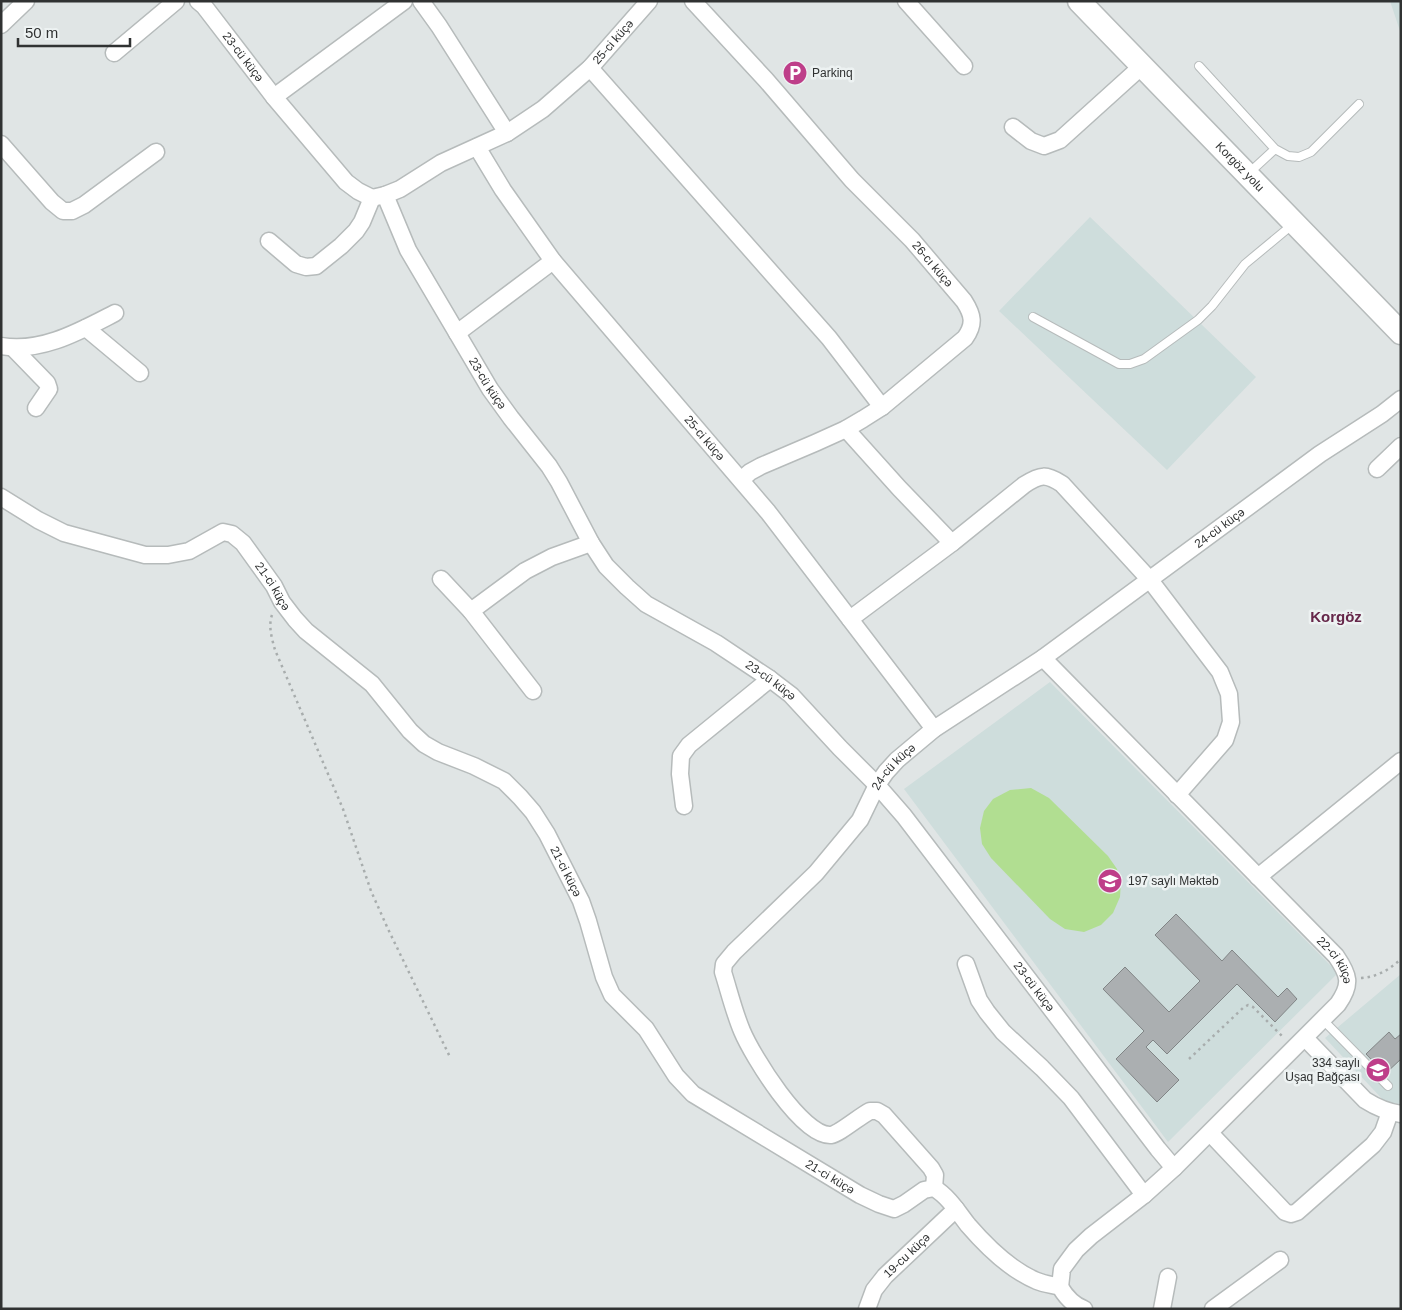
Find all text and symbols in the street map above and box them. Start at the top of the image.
scale bar [18,15,130,47]
street label: 25-ci küçə [590,16,637,67]
text: 50 m [25,24,58,41]
street label: 23-cü küçə [220,29,267,85]
parking icon: Parkinq [782,60,808,86]
place label: Parkinq [812,66,853,80]
street label: Korgöz yolu [1213,139,1267,194]
street label: 26-cı küçə [909,238,956,290]
street label: 23-cü küçə [466,355,510,412]
street label: 25-ci küçə [681,413,728,463]
street label: 24-cü küçə [1192,505,1248,551]
street label: 21-ci küçə [252,559,293,614]
district label: Korgöz [1310,608,1362,625]
street label: 23-cü küçə [743,658,799,703]
street label: 24-cü küçə [869,740,919,792]
street label: 21-ci küçə [547,844,585,899]
school or university icon: 197 saylı Məktəb [1097,868,1123,894]
place label: 197 saylı Məktəb [1128,874,1219,888]
street label: 22-ci küçə [1314,934,1354,984]
street label: 23-cü küçə [1011,959,1058,1014]
place label: 334 saylı Uşaq Bağçası [1285,1056,1360,1084]
school or university icon: 334 saylı Uşaq Bağçası [1365,1057,1391,1083]
street label: 21-ci küçə [803,1157,857,1197]
street label: 19-cu küçə [881,1230,933,1281]

